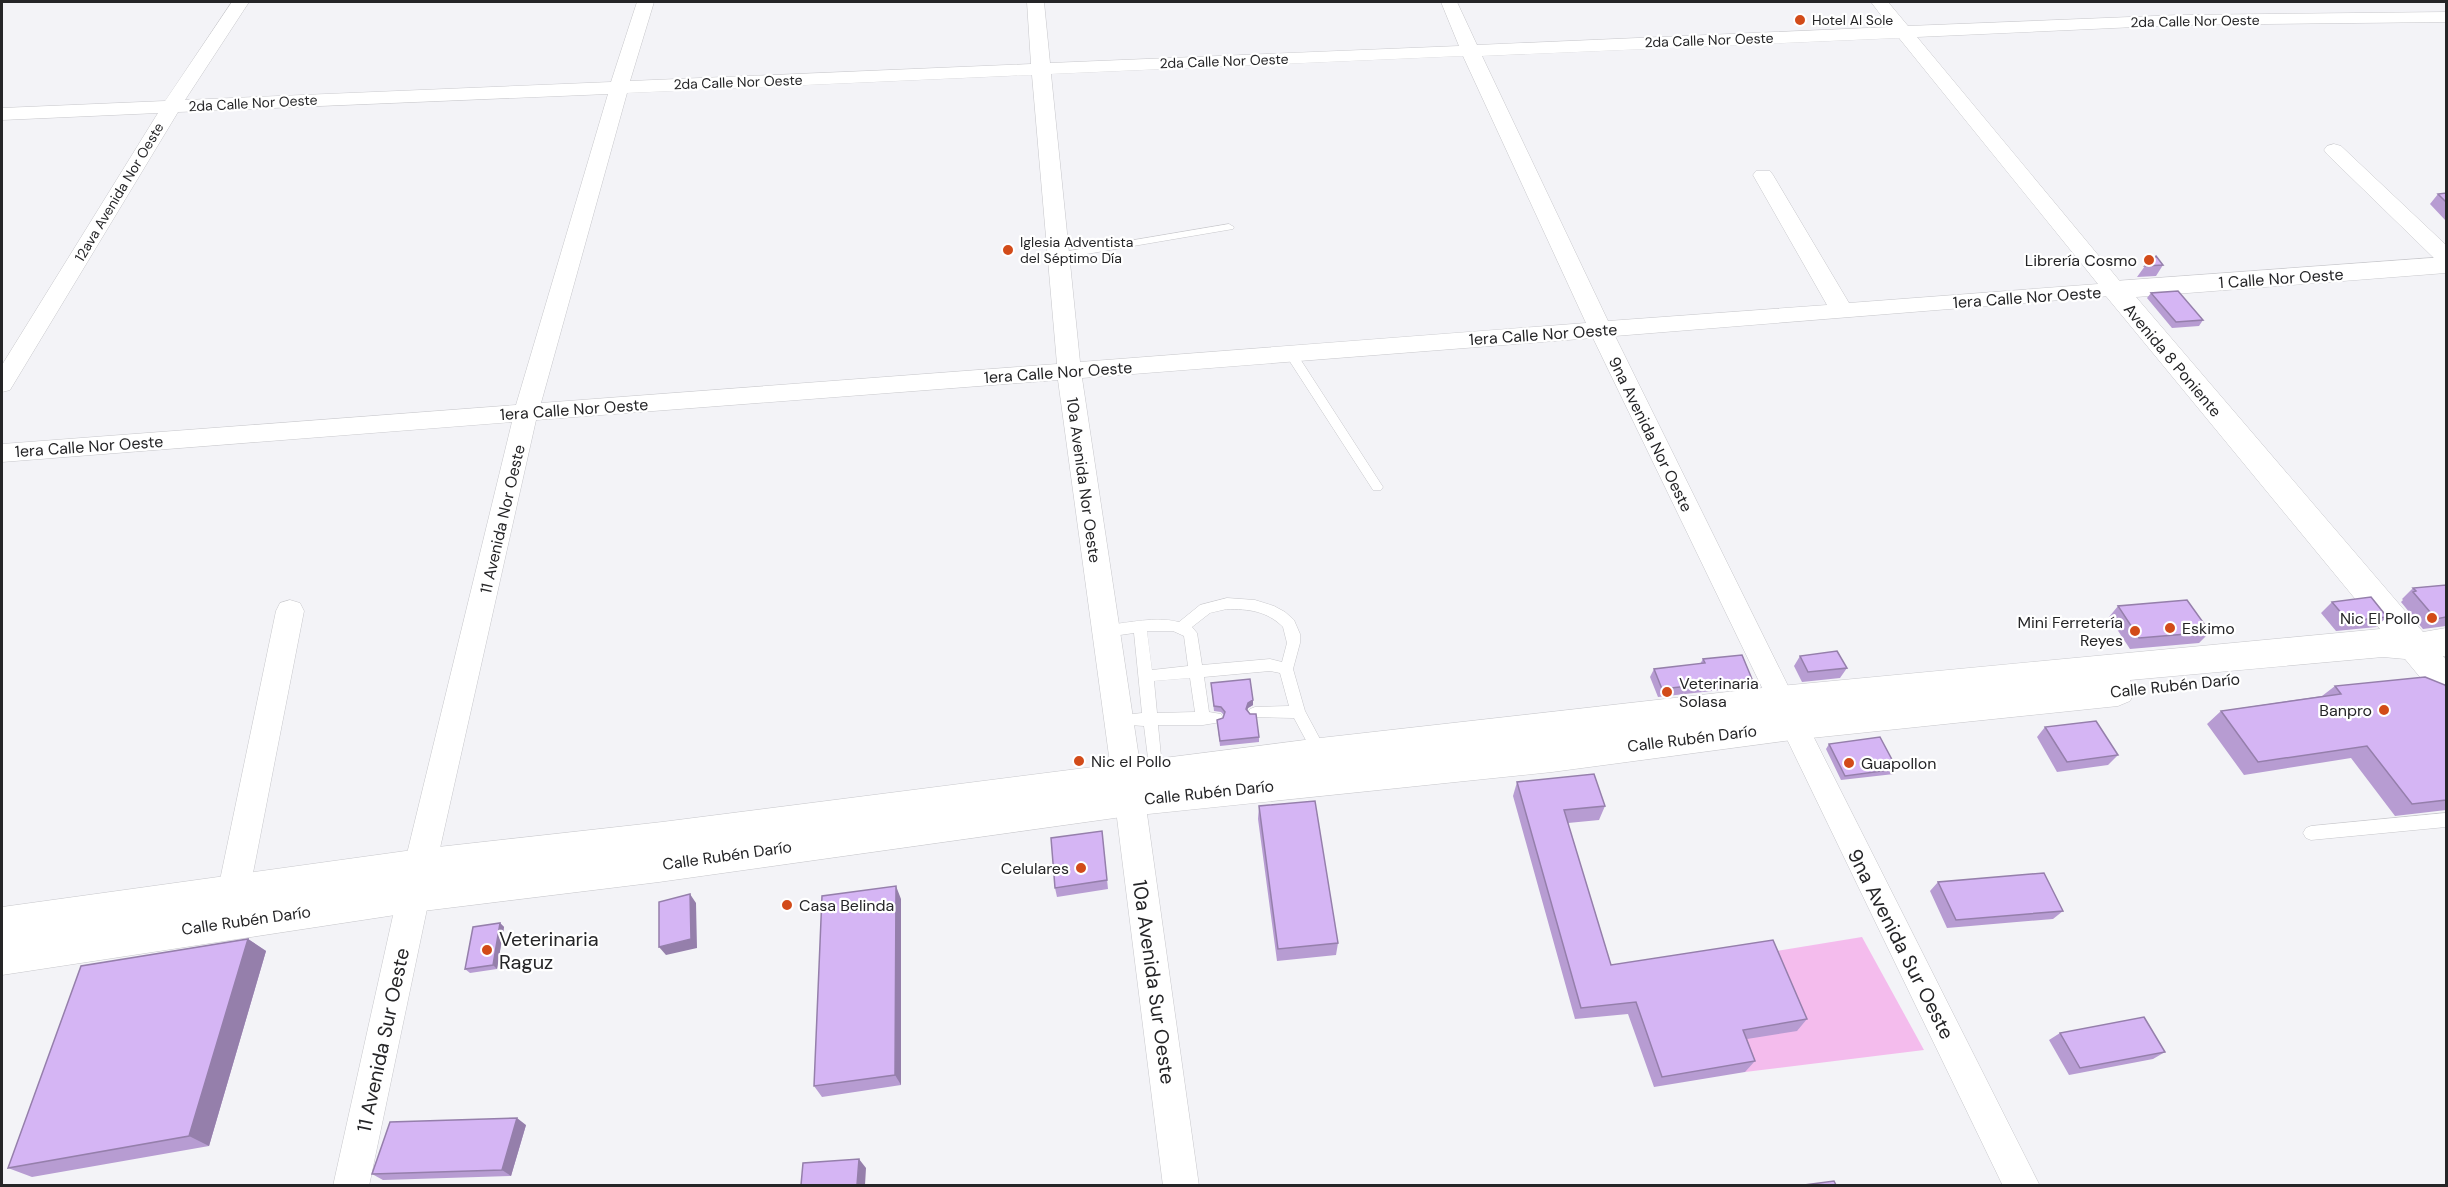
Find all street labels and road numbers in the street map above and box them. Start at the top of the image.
street label: 2da Calle Nor Oeste [2130,11,2260,31]
street label: 2da Calle Nor Oeste [1644,29,1774,51]
street label: 2da Calle Nor Oeste [1159,50,1289,72]
street label: 2da Calle Nor Oeste [673,71,803,93]
street label: 2da Calle Nor Oeste [188,91,318,115]
street label: 12ava Avenida Nor Oeste [70,119,168,265]
street label: 1 Calle Nor Oeste [2218,264,2344,293]
street label: 1era Calle Nor Oeste [1952,282,2102,313]
street label: Avenida 8 Poniente [2119,299,2226,421]
street label: 1era Calle Nor Oeste [1468,319,1618,350]
street label: 9na Avenida Nor Oeste [1604,353,1697,515]
street label: 1era Calle Nor Oeste [983,357,1133,388]
street label: 1era Calle Nor Oeste [499,394,649,425]
street label: 10a Avenida Nor Oeste [1061,396,1106,564]
street label: 1era Calle Nor Oeste [14,431,164,462]
street label: 11 Avenida Nor Oeste [475,443,530,596]
street label: Calle Rubén Darío [2109,668,2241,703]
street label: Calle Rubén Darío [1626,720,1758,757]
street label: Calle Rubén Darío [1143,775,1275,810]
street label: Calle Rubén Darío [661,836,793,875]
street label: 9na Avenida Sur Oeste [1842,845,1960,1043]
street label: 10a Avenida Sur Oeste [1127,878,1181,1086]
street label: Calle Rubén Darío [180,901,312,940]
street label: 11 Avenida Sur Oeste [351,946,415,1134]

